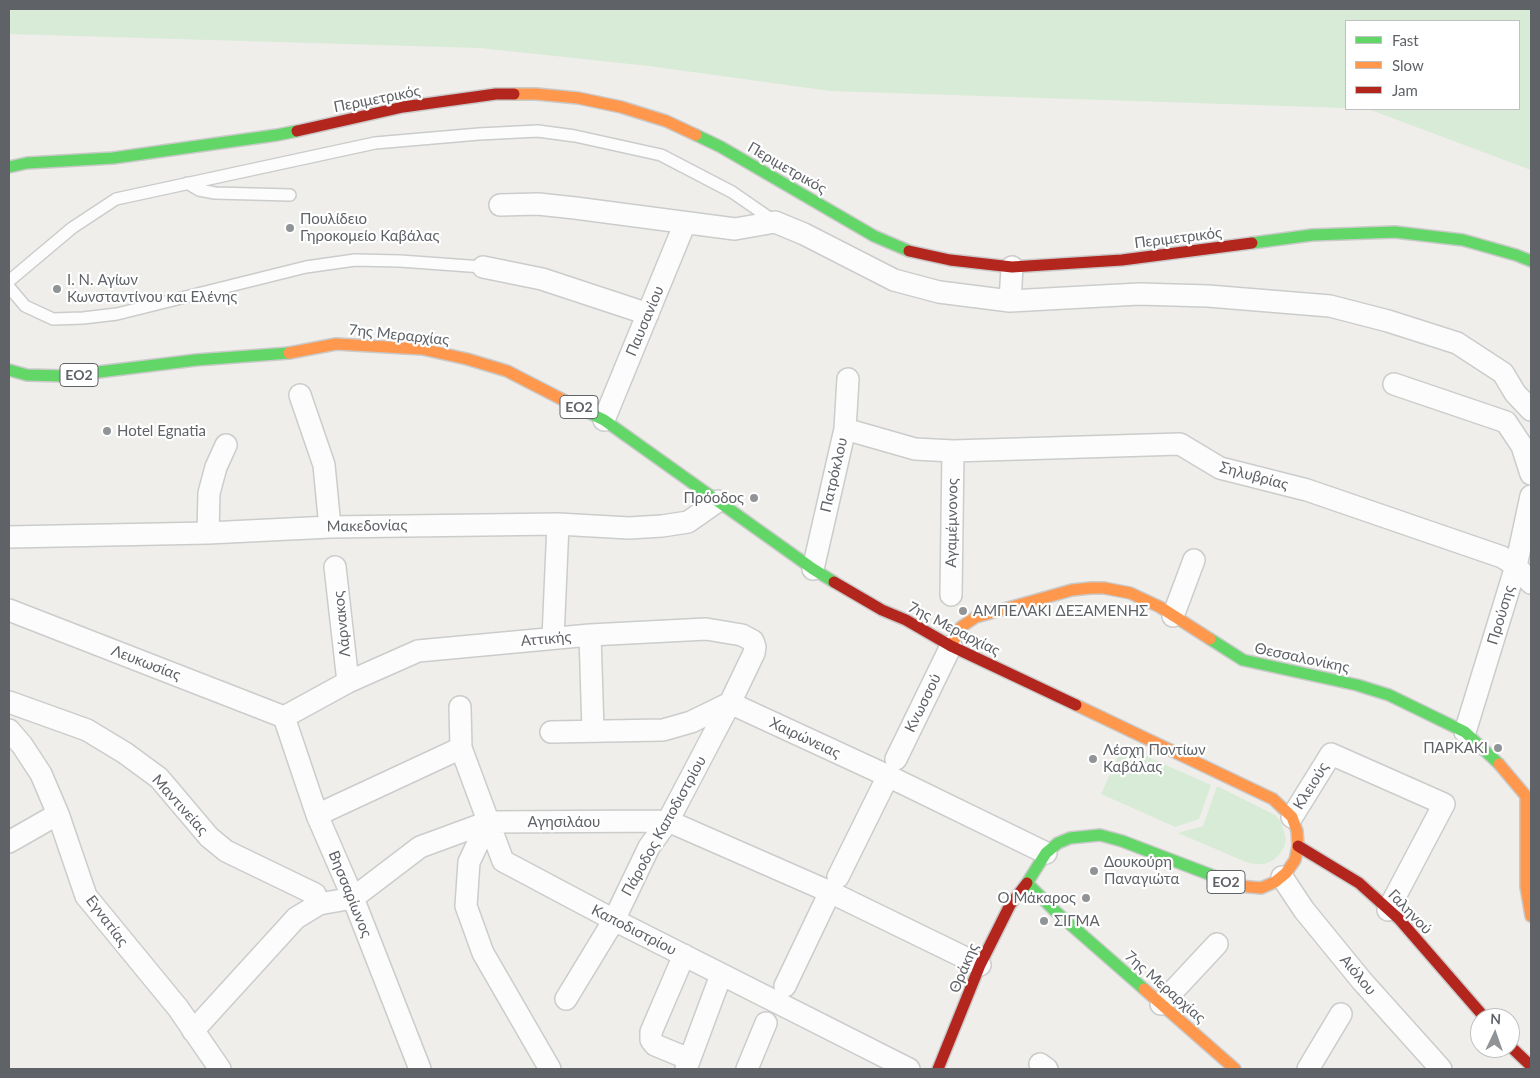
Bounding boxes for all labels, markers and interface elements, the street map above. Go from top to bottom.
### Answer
legend [1345,20,1520,110]
text: Fast [1392,31,1419,49]
text: Slow [1392,56,1424,74]
text: Jam [1392,81,1418,99]
street label: Περιμετρικός [332,82,422,116]
street label: Περιμετρικός [744,138,830,198]
place label: Πουλίδειο Γηροκομείο Καβάλας [300,210,440,245]
marker: Πουλίδειο Γηροκομείο Καβάλας [284,222,296,234]
street label: Περιμετρικός [1133,224,1223,252]
place label: Ι. Ν. Αγίων Κωνσταντίνου και Ελένης [67,271,237,306]
marker: Ι. Ν. Αγίων Κωνσταντίνου και Ελένης [51,283,63,295]
street label: Παυσανίου [622,283,668,359]
street label: 7ης Μεραρχίας [348,321,450,349]
road number: ΕΟ2 [60,364,98,386]
road number: ΕΟ2 [560,396,598,418]
place label: Hotel Egnatia [117,422,206,440]
marker: Hotel Egnatia [101,425,113,437]
street label: Πατρόκλου [817,436,851,514]
street label: Σηλυβρίας [1218,458,1290,494]
street label: Αγαμέμνονος [942,478,962,568]
place label: Πρόοδος [684,489,744,507]
marker: Πρόοδος [748,492,760,504]
street label: Μακεδονίας [326,516,408,536]
street label: Προύσης [1483,583,1519,647]
street label: Λάρνακος [330,590,354,658]
street label: 7ης Μεραρχίας [905,598,1003,660]
place label: ΑΜΠΕΛΑΚΙ ΔΕΞΑΜΕΝΗΣ [973,602,1148,620]
marker: ΑΜΠΕΛΑΚΙ ΔΕΞΑΜΕΝΗΣ [957,605,969,617]
street label: Αττικής [520,628,572,650]
street label: Θεσσαλονίκης [1253,639,1351,677]
street label: Λευκωσίας [109,642,183,684]
street label: Κνωσσού [901,671,945,735]
street label: Χαιρώνειας [767,714,843,762]
place label: ΠΑΡΚΑΚΙ [1423,739,1488,757]
place label: Λέσχη Ποντίων Καβάλας [1103,741,1206,776]
marker: ΠΑΡΚΑΚΙ [1492,742,1504,754]
street label: Πάροδος Καποδιστρίου [618,753,710,899]
marker: Λέσχη Ποντίων Καβάλας [1087,753,1099,765]
street label: Κλειούς [1289,759,1333,813]
street label: Μαντινείας [148,771,212,839]
street label: Αγησιλάου [528,813,600,831]
street label: Βησσαρίωνος [324,848,376,940]
place label: Δουκούρη Παναγιώτα [1104,853,1179,888]
marker: Δουκούρη Παναγιώτα [1088,865,1100,877]
road number: ΕΟ2 [1207,870,1245,894]
street label: Γαληνού [1384,886,1436,938]
place label: Ο Μάκαρος [998,889,1076,907]
street label: Εγνατίας [82,892,132,950]
marker: Ο Μάκαρος [1080,892,1092,904]
street label: Καποδιστρίου [588,901,680,959]
place label: ΣΙΓΜΑ [1054,912,1100,930]
marker: ΣΙΓΜΑ [1038,915,1050,927]
street label: Θράκης [945,940,983,996]
street label: 7ης Μεραρχίας [1121,947,1209,1027]
street label: Αιόλου [1336,951,1380,999]
north arrow [1470,1008,1520,1058]
text: N [1490,1010,1502,1027]

